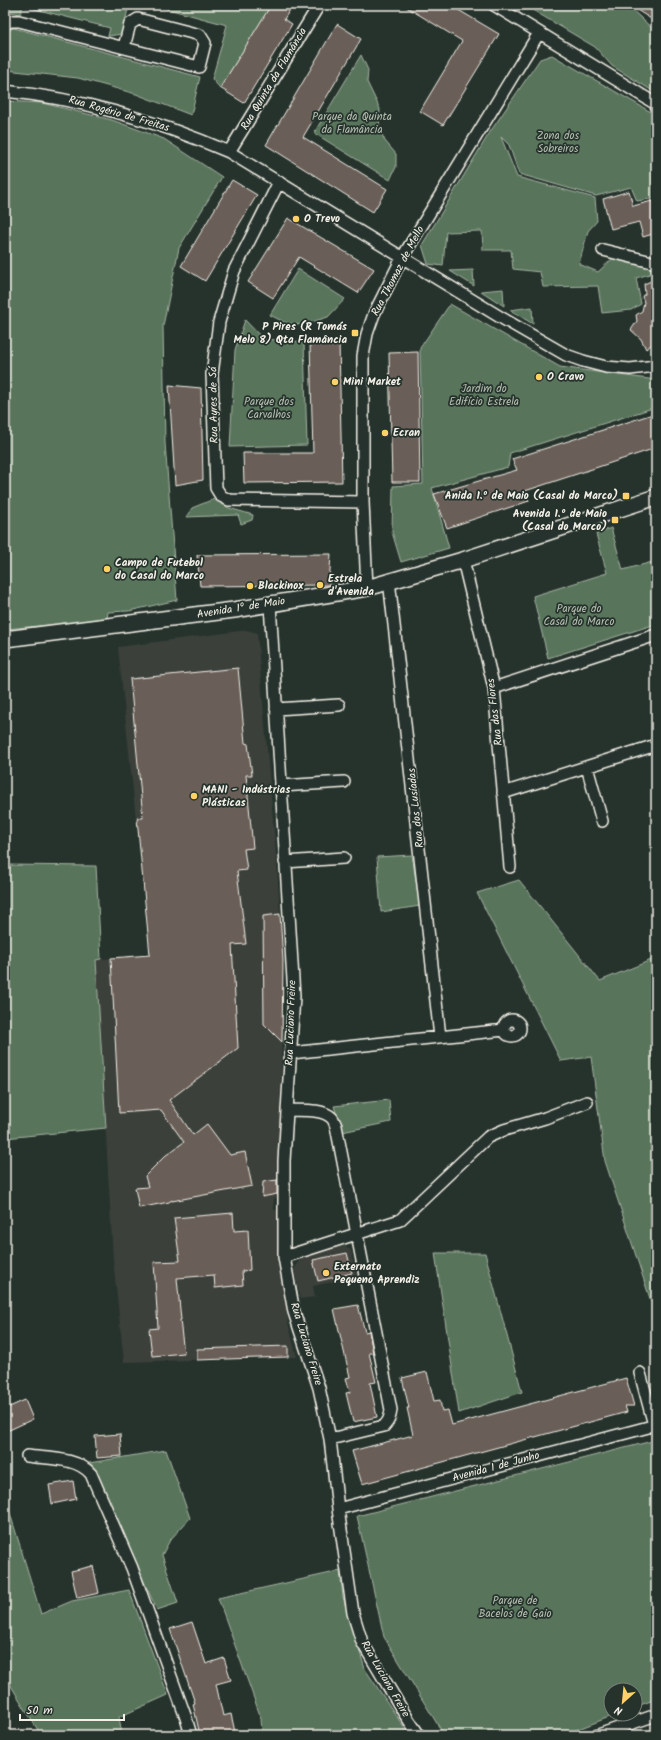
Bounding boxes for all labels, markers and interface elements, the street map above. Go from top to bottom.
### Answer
street label: Rua Quinta da Flamância [236,24,312,134]
street label: Rua Rogério de Freitas [66,91,172,137]
park label: Parque da Quinta da Flamância [312,108,392,139]
park label: Zona dos Sobreiros [537,127,580,158]
place label: O Trevo [304,210,340,228]
marker: O Trevo [291,214,301,224]
street label: Rua Thomaz de Mello [367,223,429,319]
place label: P Pires (R Tomás Melo 8) Qta Flamância [233,318,348,349]
marker: P Pires (R Tomás Melo 8) Qta Flamância [350,328,360,338]
street label: Rua Ayres de Sá [204,365,224,444]
place label: O Cravo [547,368,584,386]
marker: O Cravo [534,372,544,382]
place label: Mini Market [343,373,402,391]
marker: Mini Market [330,377,340,387]
park label: Jardim do Edifício Estrela [449,380,519,411]
park label: Parque dos Carvalhos [244,393,294,424]
place label: Ecran [393,424,420,442]
marker: Ecran [380,428,390,438]
place label: Anida 1.º de Maio (Casal do Marco) [445,487,618,505]
marker: Anida 1.º de Maio (Casal do Marco) [621,491,631,501]
place label: Avenida 1.º de Maio (Casal do Marco) [513,505,607,536]
marker: Avenida 1.º de Maio (Casal do Marco) [610,515,620,525]
place label: Campo de Futebol do Casal do Marco [115,554,204,585]
marker: Campo de Futebol do Casal do Marco [102,564,112,574]
place label: Estrela d'Avenida [328,570,374,601]
place label: Blackinox [258,577,304,595]
marker: Estrela d'Avenida [315,580,325,590]
marker: Blackinox [245,581,255,591]
street label: Avenida 1º de Maio [196,592,286,624]
park label: Parque do Casal do Marco [544,600,614,631]
street label: Rua das Flores [482,677,508,747]
street label: Rua dos Lusíadas [403,767,429,849]
place label: MANI - Indústrias Plásticas [202,781,291,812]
marker: MANI - Indústrias Plásticas [189,791,199,801]
street label: Rua Luciano Freire [281,980,301,1066]
place label: Externato Pequeno Aprendiz [334,1258,420,1289]
marker: Externato Pequeno Aprendiz [321,1268,331,1278]
street label: Rua Luciano Freire [285,1300,327,1388]
street label: Avenida 1 de Junho [450,1447,542,1487]
park label: Parque de Bacelos de Gaio [478,1592,552,1623]
street label: Rua Luciano Freire [356,1637,414,1721]
north arrow [603,1682,643,1722]
scale bar [20,1696,124,1722]
text: N [612,1700,626,1720]
text: 50 m [26,1701,53,1720]

